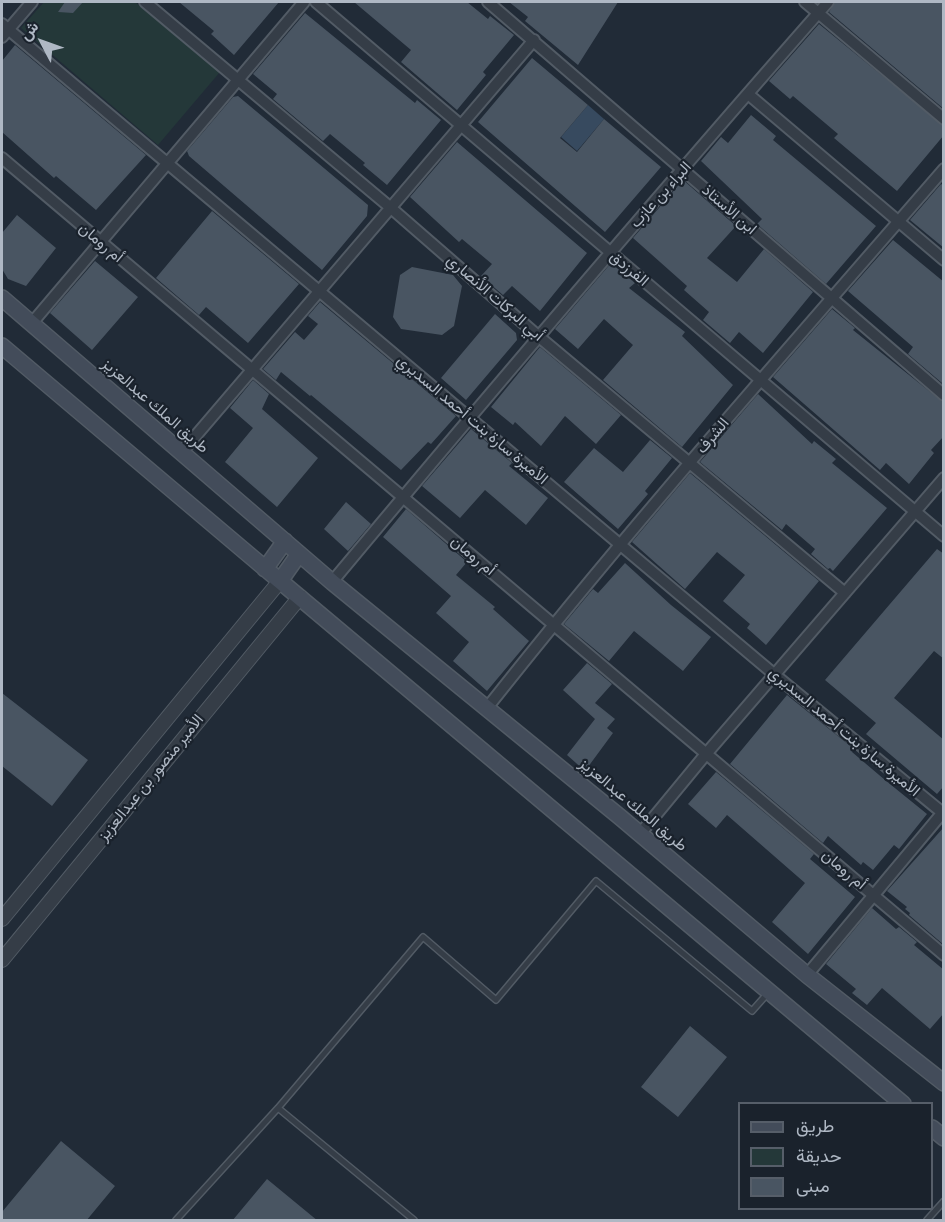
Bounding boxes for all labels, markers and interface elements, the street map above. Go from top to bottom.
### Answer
north arrow [12,12,72,72]
text: ش [14,16,43,45]
street label: البراء بن عازب [626,158,696,232]
street label: ابن الأستاذ [698,181,760,239]
street label: أم رومان [75,219,127,267]
street label: الفرزدق [606,247,652,291]
street label: أبي البركات الأنصاري [442,251,548,345]
street label: الأميرة سارة بنت أحمد السديري [392,351,552,489]
street label: طريق الملك عبدالعزيز [98,354,212,458]
street label: الشرف [693,414,733,458]
street label: أم رومان [447,532,499,580]
street label: الأميرة سارة بنت أحمد السديري [764,663,924,801]
street label: الأمير منصور بن عبدالعزيز [94,711,208,845]
street label: طريق الملك عبدالعزيز [575,754,691,856]
street label: أم رومان [818,846,870,894]
legend [738,1102,933,1210]
text: طريق [796,1113,834,1137]
text: حديقة [796,1143,842,1167]
text: مبنى [796,1173,830,1197]

